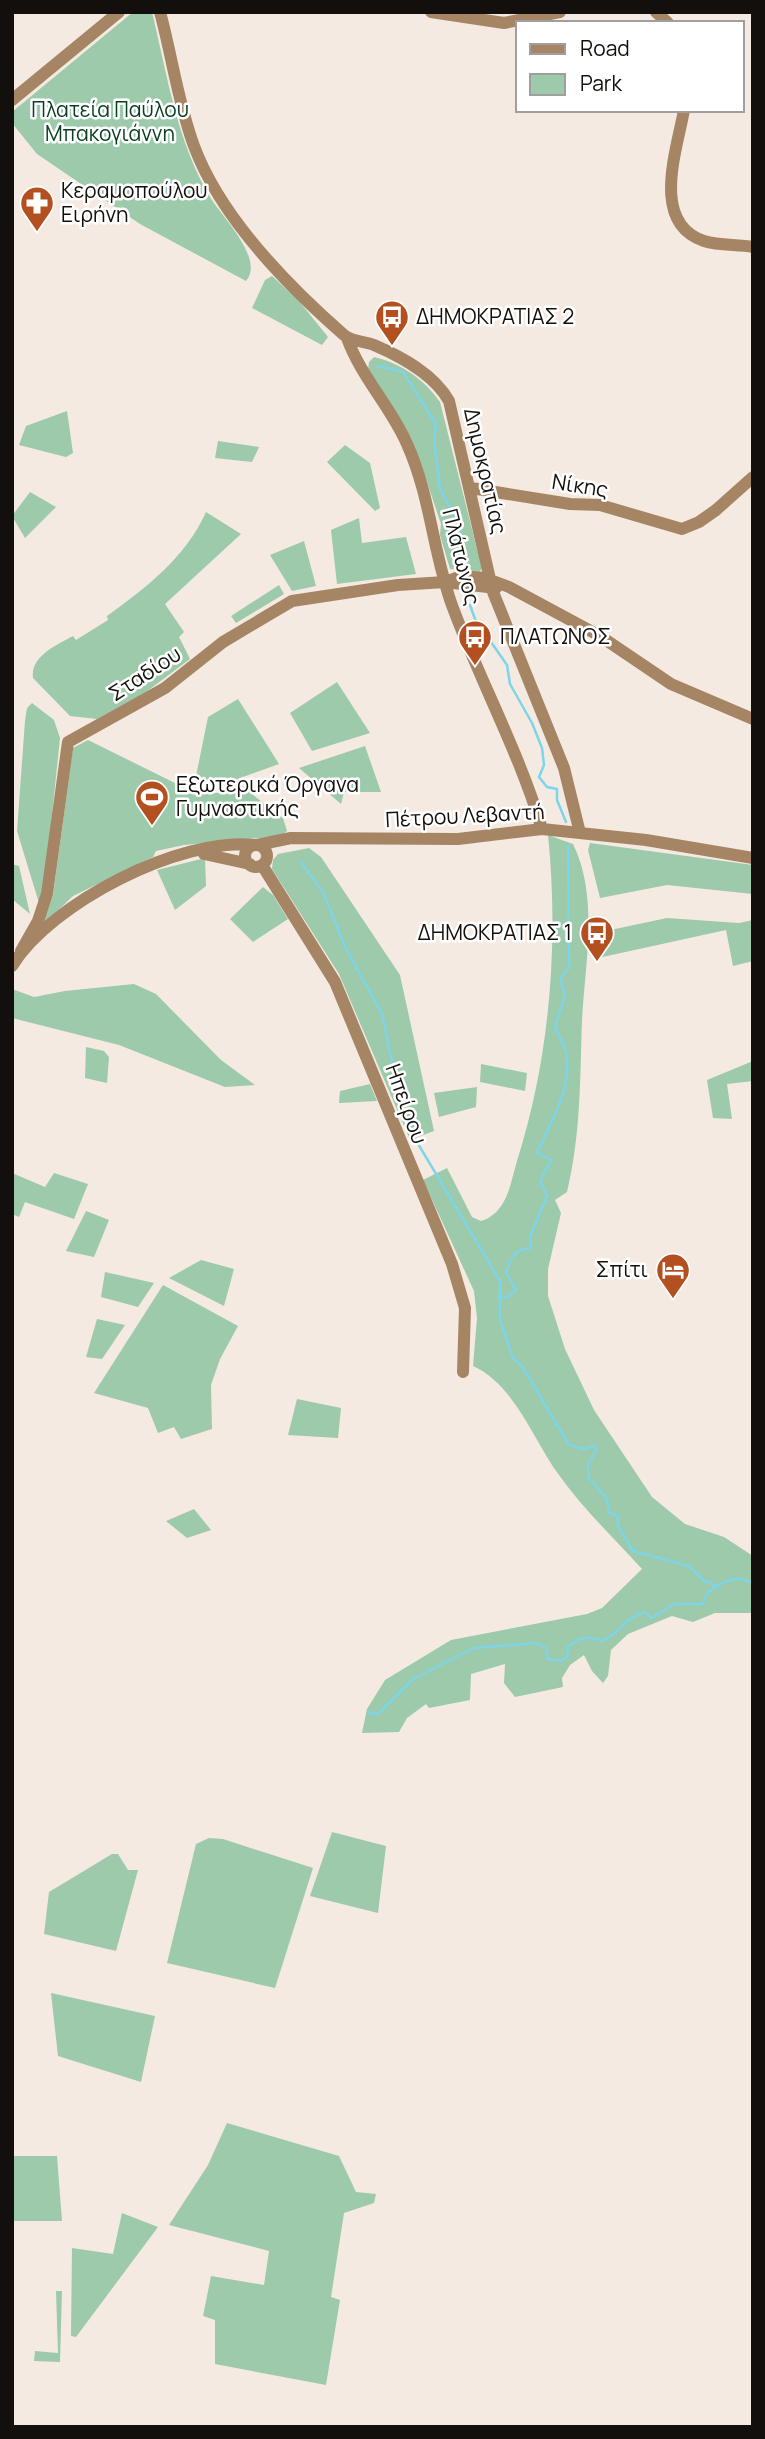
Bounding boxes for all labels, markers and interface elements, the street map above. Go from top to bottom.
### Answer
legend [516,21,744,112]
text: Road [580,34,630,62]
text: Park [580,69,622,97]
park label: Πλατεία Παύλου Μπακογιάννη [31,95,189,147]
place label: Κεραμοπούλου Ειρήνη [61,176,208,228]
pharmacy icon: Κεραμοπούλου Ειρήνη [18,184,56,233]
bus stop icon: ΔΗΜΟΚΡΑΤΙΑΣ 2 [373,298,411,347]
place label: ΔΗΜΟΚΡΑΤΙΑΣ 2 [416,302,574,330]
street label: Δημοκρατίας [458,405,514,537]
street label: Νίκης [550,467,610,503]
street label: Πλάτωνος [436,506,487,608]
bus stop icon: ΠΛΑΤΩΝΟΣ [456,618,494,667]
place label: ΠΛΑΤΩΝΟΣ [500,622,611,650]
street label: Σταδίου [103,639,186,707]
place label: Εξωτερικά Όργανα Γυμναστικής [176,770,359,822]
sports icon: Εξωτερικά Όργανα Γυμναστικής [133,778,171,827]
street label: Πέτρου Λεβαντή [385,797,545,833]
bus stop icon: ΔΗΜΟΚΡΑΤΙΑΣ 1 [578,914,616,963]
place label: ΔΗΜΟΚΡΑΤΙΑΣ 1 [418,918,572,946]
street label: Ηπείρου [380,1060,434,1148]
hotel icon: Σπίτι [654,1251,692,1300]
place label: Σπίτι [596,1255,648,1283]

